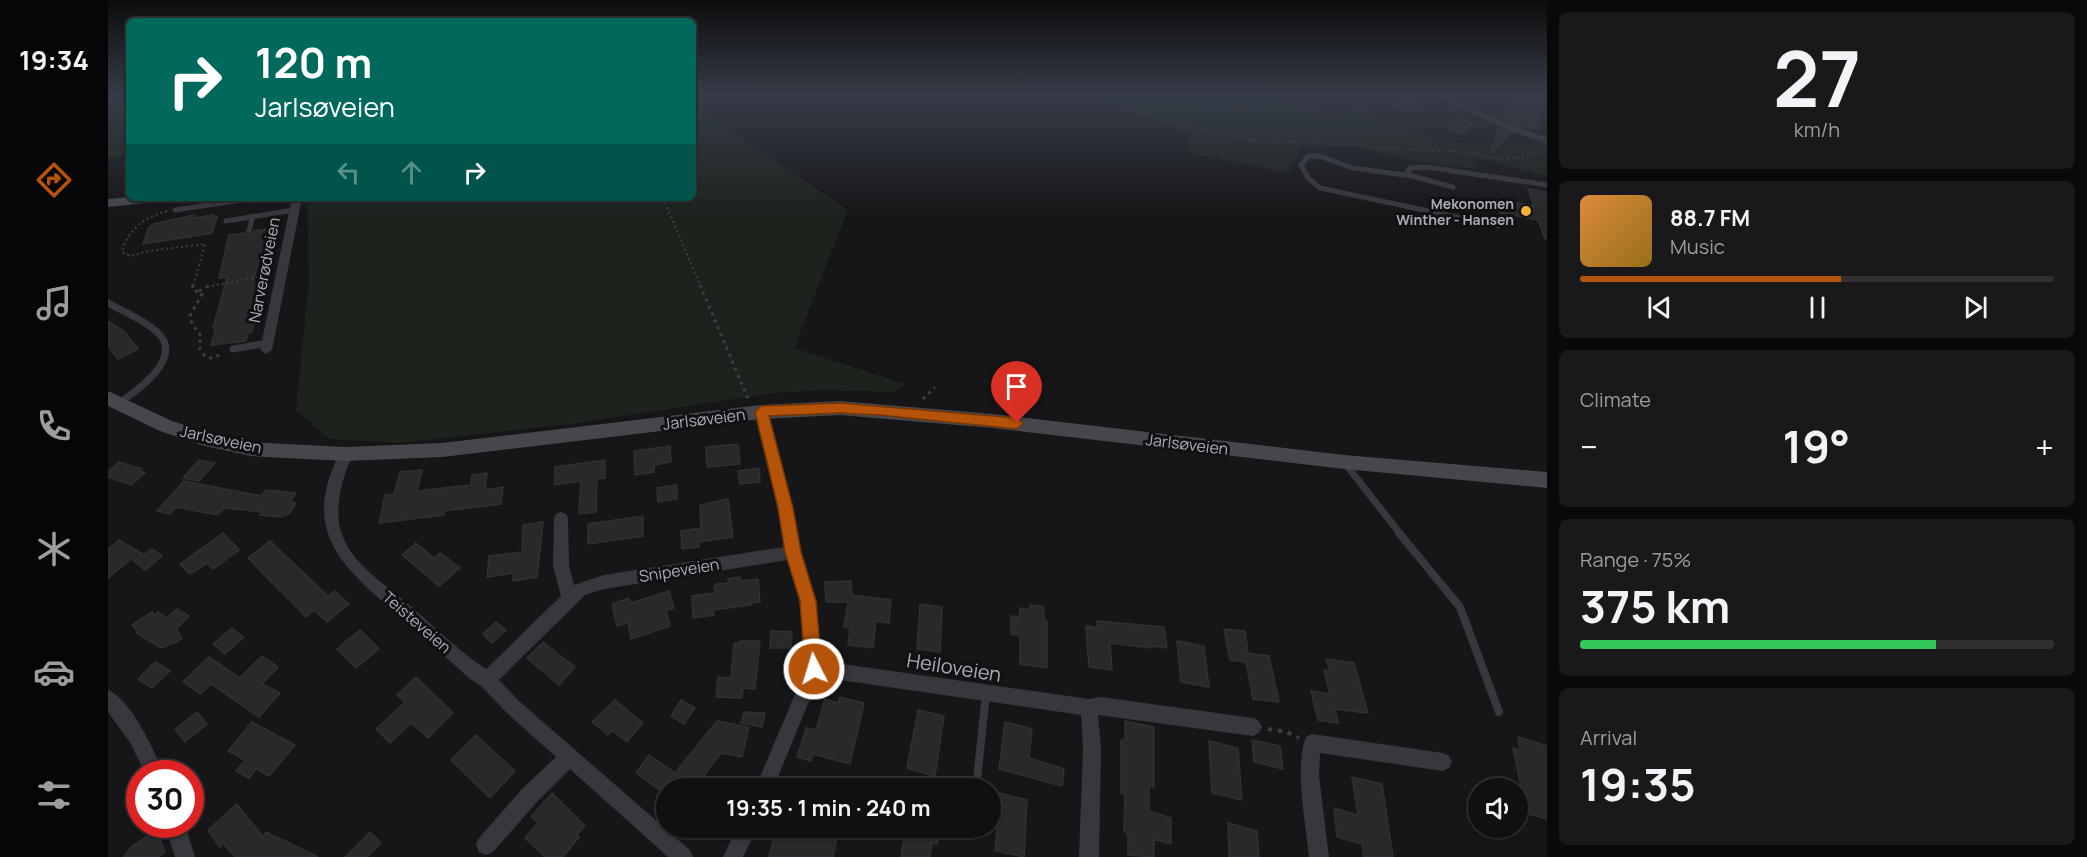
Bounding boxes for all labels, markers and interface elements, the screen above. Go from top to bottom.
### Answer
text: 27 [1773,24,1861,130]
text: 120 m [255,33,372,91]
text: 19:34 [19,41,89,78]
icon: right [156,42,234,120]
text: Jarlsøveien [255,88,395,125]
text: km/h [1794,116,1840,143]
icon: left [332,156,365,189]
icon: ahead [395,156,428,189]
icon: right [458,156,491,189]
icon: directions [33,159,75,201]
place label: Mekonomen Winther - Hansen [1396,194,1514,229]
text: 88.7 FM [1670,203,1750,233]
marker: Mekonomen Winther - Hansen [1519,204,1533,218]
street label: Narverødveien [243,215,285,325]
text: Music [1670,233,1725,260]
icon: music [33,282,75,324]
icon: previous [1643,291,1676,324]
icon: pause [1801,291,1834,324]
icon: next [1959,291,1992,324]
pin [991,361,1042,423]
icon: arrive [1000,370,1033,403]
text: Climate [1580,386,1651,413]
street label: Jarlsøveien [662,403,746,435]
icon: phone [33,405,75,447]
text: 19° [1782,415,1850,477]
street label: Jarlsøveien [178,420,264,458]
text: − [1580,424,1598,469]
text: + [2035,424,2054,469]
street label: Jarlsøveien [1145,428,1229,460]
icon: climate [33,528,75,570]
text: Range · 75% [1580,546,1691,573]
street label: Snipeveien [637,553,721,587]
text: 375 km [1580,575,1730,637]
street label: Teisteveien [378,586,456,658]
position arrow [782,637,846,701]
street label: Heiloveien [905,646,1003,688]
icon: car [33,651,75,693]
text: Arrival [1580,724,1637,751]
text: 19:35 [1580,753,1696,815]
speed limit sign: 30 [126,760,204,838]
icon: filters [33,774,75,816]
map controls [1468,778,1528,838]
button: sound [1468,778,1528,838]
text: 19:35 · 1 min · 240 m [726,793,931,823]

